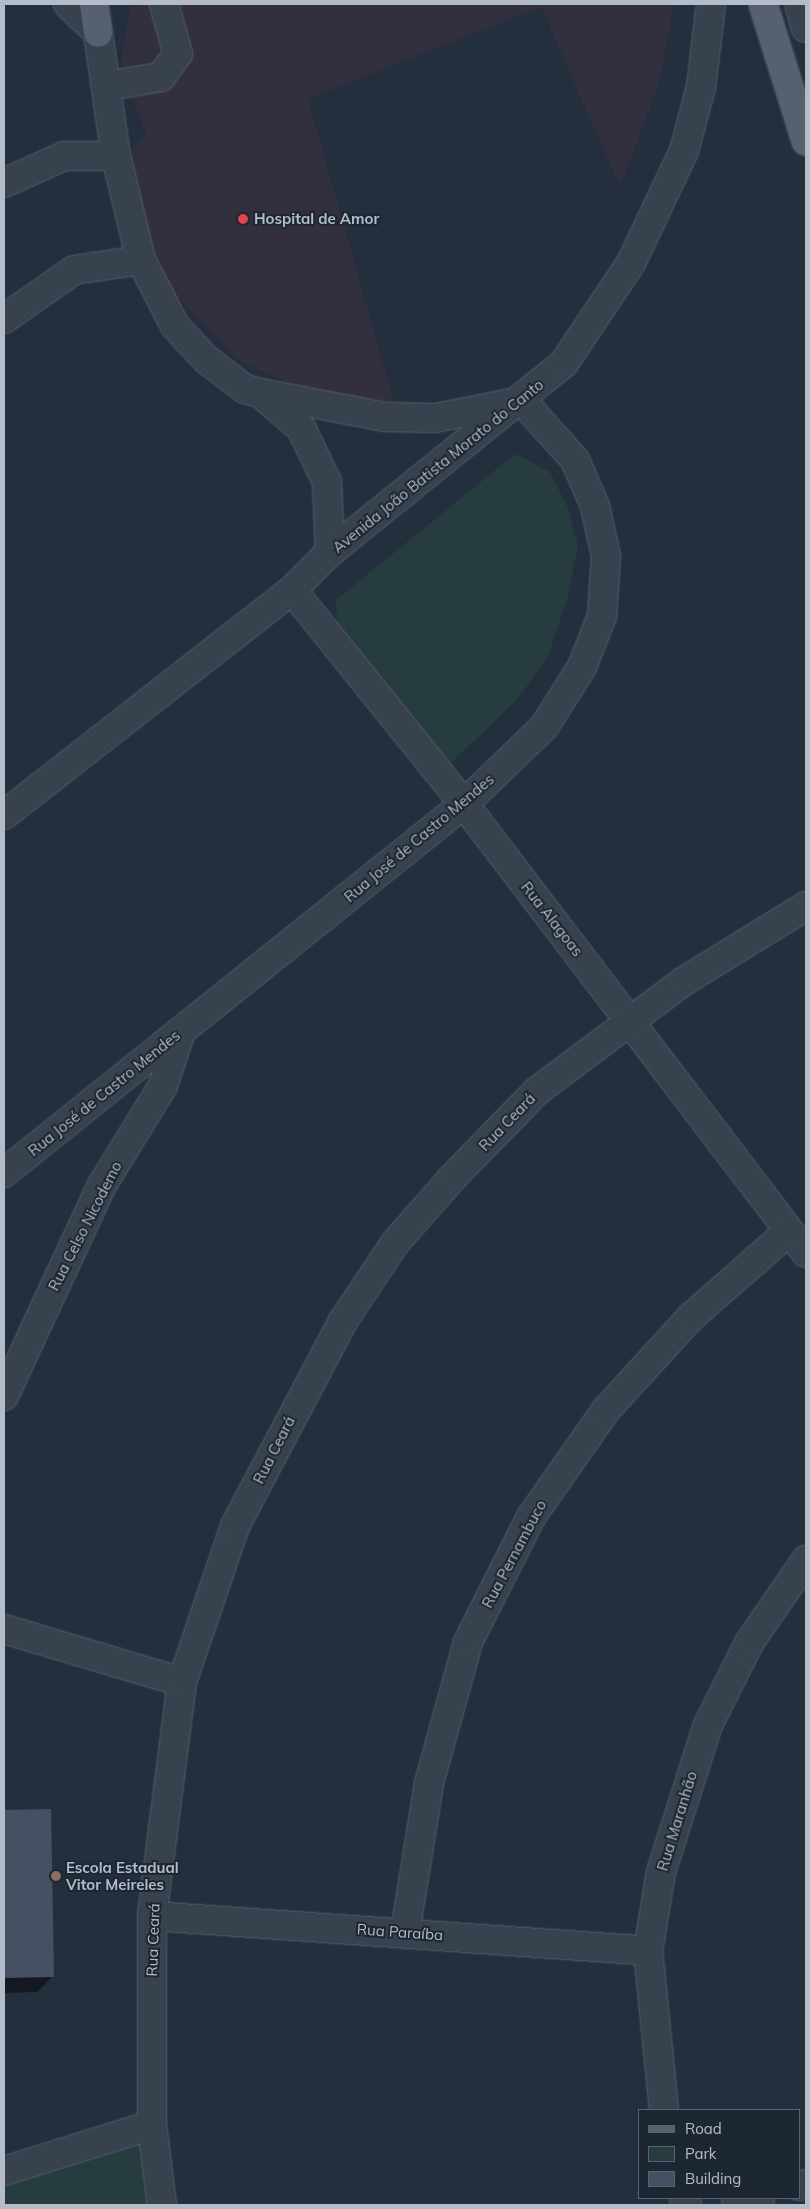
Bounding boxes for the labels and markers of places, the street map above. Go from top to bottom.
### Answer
place label: Hospital de Amor [254,210,379,228]
marker: Hospital de Amor [236,212,250,226]
place label: Escola Estadual Vitor Meireles [66,1858,179,1893]
marker: Escola Estadual Vitor Meireles [50,1870,62,1882]

